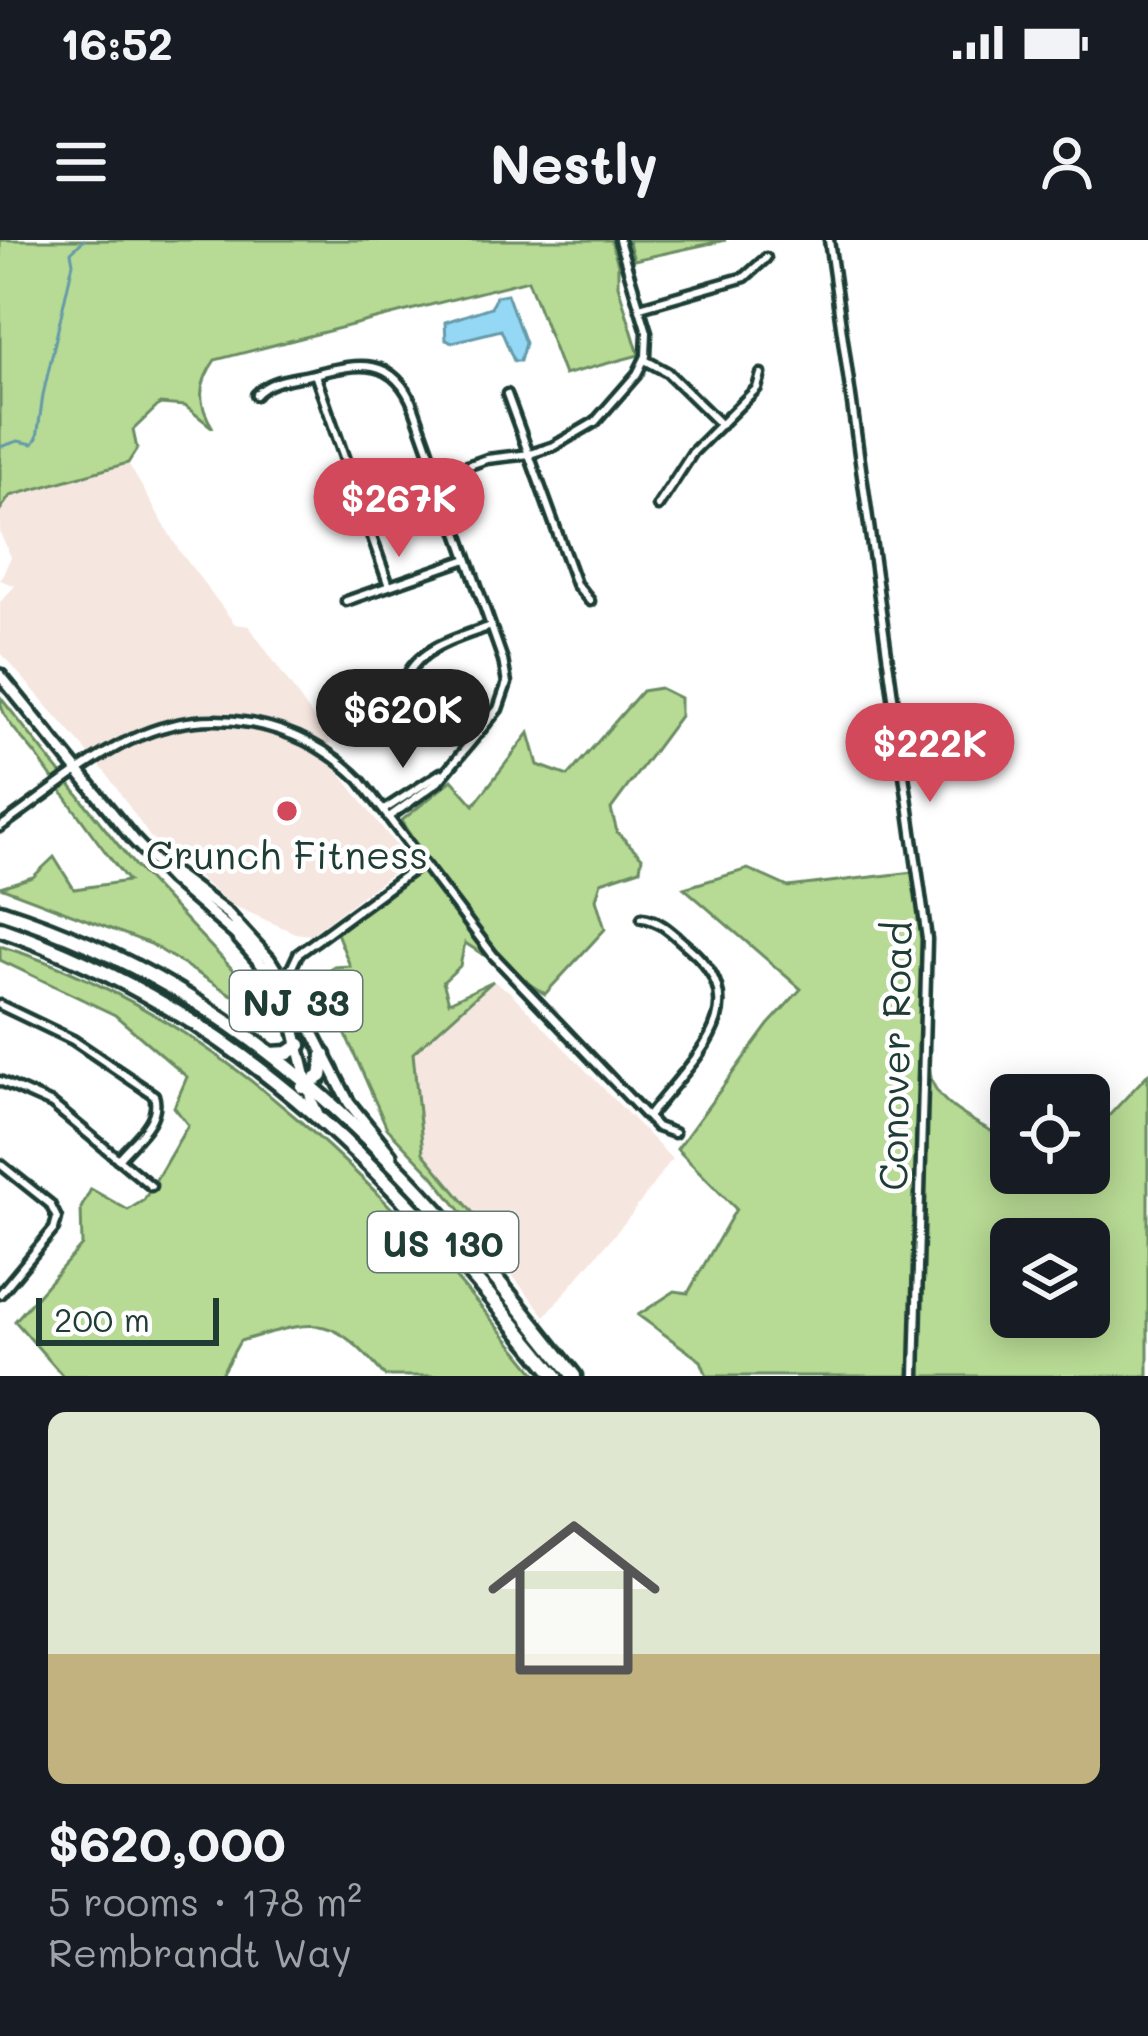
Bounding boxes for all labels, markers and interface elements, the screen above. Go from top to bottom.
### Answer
text: 16:52 [60,13,173,71]
text: Nestly [490,127,658,198]
icon: menu [48,129,114,195]
icon: person [1034,129,1100,195]
pin: $267K [315,458,483,560]
text: $267K [341,471,457,522]
pin: $620K [319,669,487,771]
text: $620K [343,682,463,733]
pin: $222K [846,703,1014,805]
text: $222K [872,716,988,767]
marker: Crunch Fitness [274,798,300,824]
place label: Crunch Fitness [146,828,428,879]
street label: Conover Road [866,921,922,1191]
road number: NJ 33 [230,971,362,1031]
map controls [990,1074,1110,1338]
button: locate [990,1074,1110,1194]
road number: US 130 [368,1212,518,1272]
button: layers [990,1218,1110,1338]
scale bar [36,1292,219,1345]
text: 200 m [54,1297,150,1340]
icon: home [466,1490,682,1706]
text: $620,000 [48,1808,286,1875]
text: 5 rooms · 178 m² [48,1875,362,1926]
text: Rembrandt Way [48,1926,352,1977]

